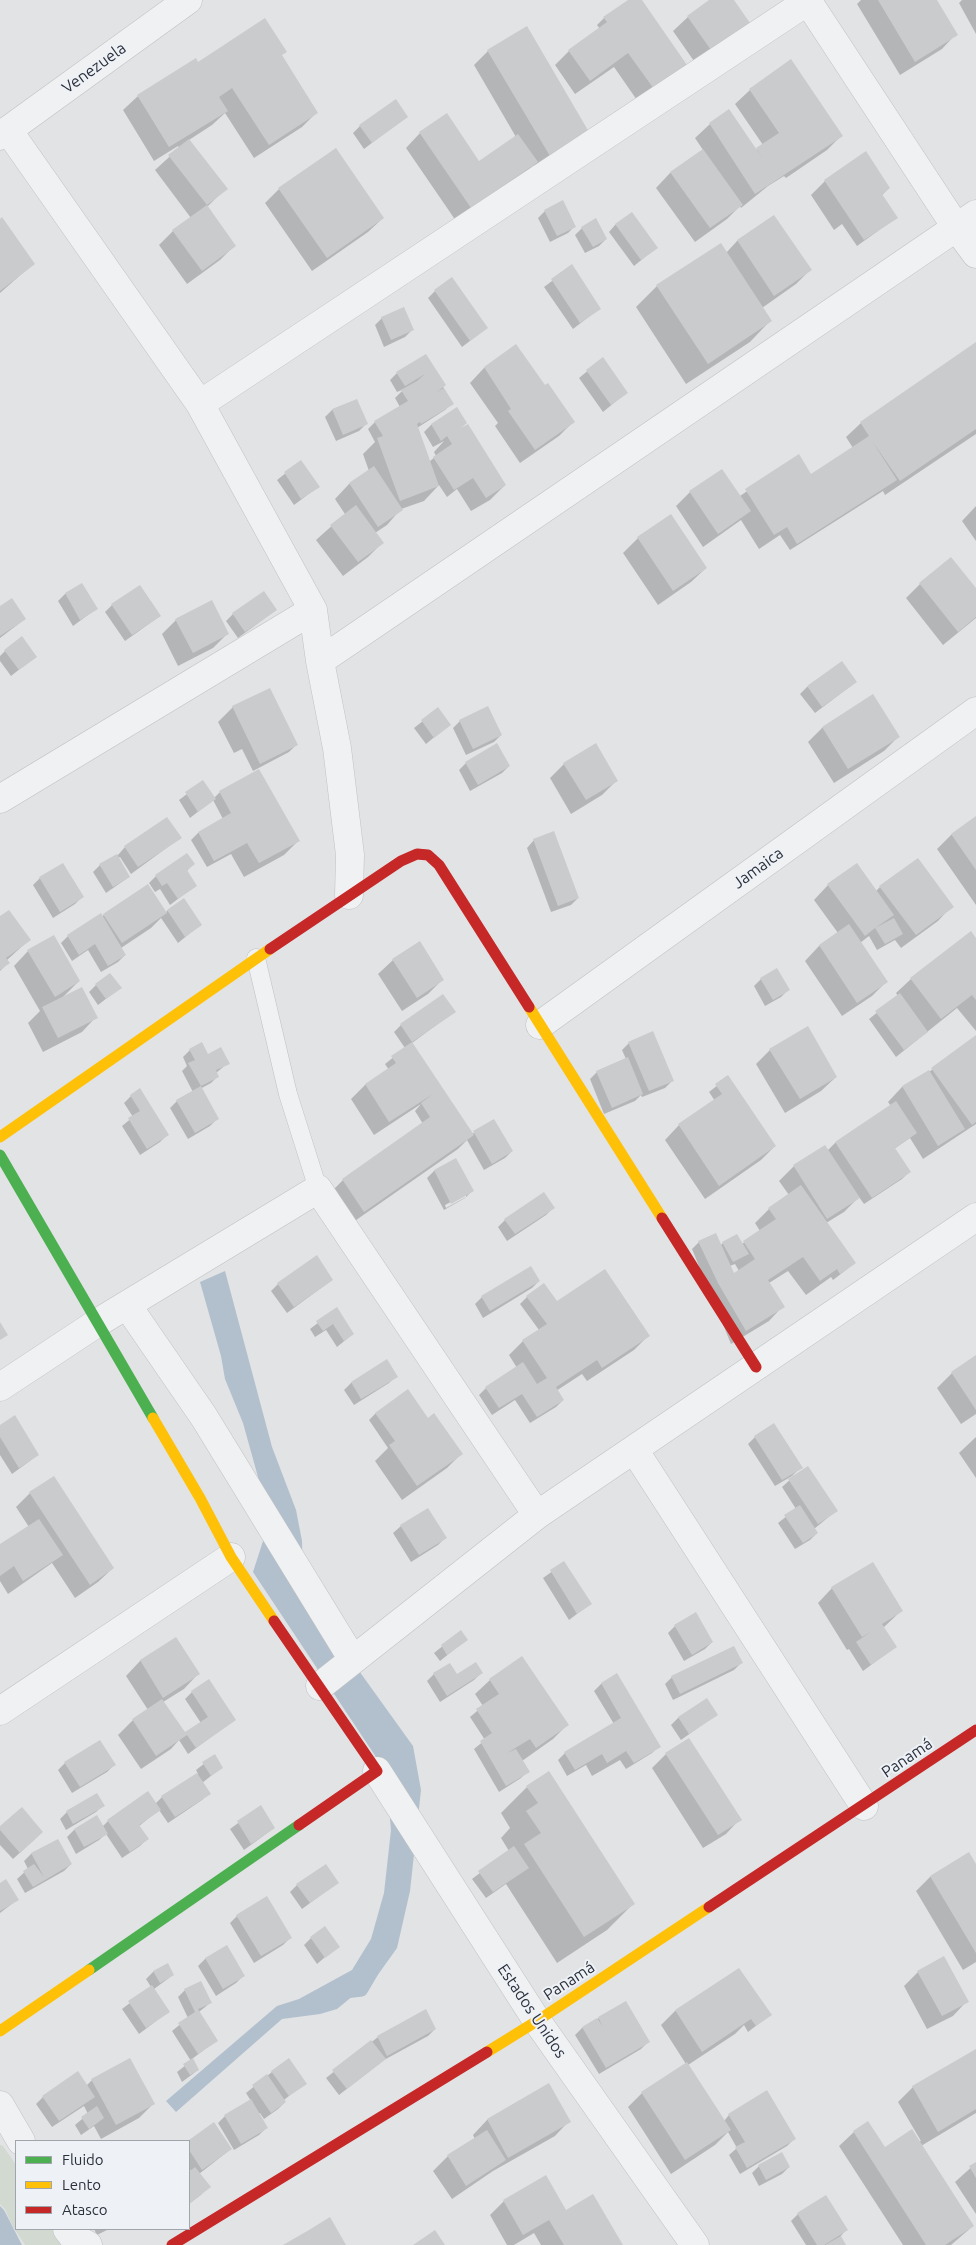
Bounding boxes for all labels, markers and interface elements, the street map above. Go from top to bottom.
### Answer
street label: Venezuela [58,38,130,98]
street label: Jamaica [729,843,787,893]
street label: Panamá [878,1734,936,1782]
street label: Panamá [540,1957,598,2005]
street label: Estados Unidos [493,1960,571,2062]
legend [15,2140,190,2230]
text: Fluido [62,2151,104,2168]
text: Lento [62,2176,101,2193]
text: Atasco [62,2201,108,2218]

